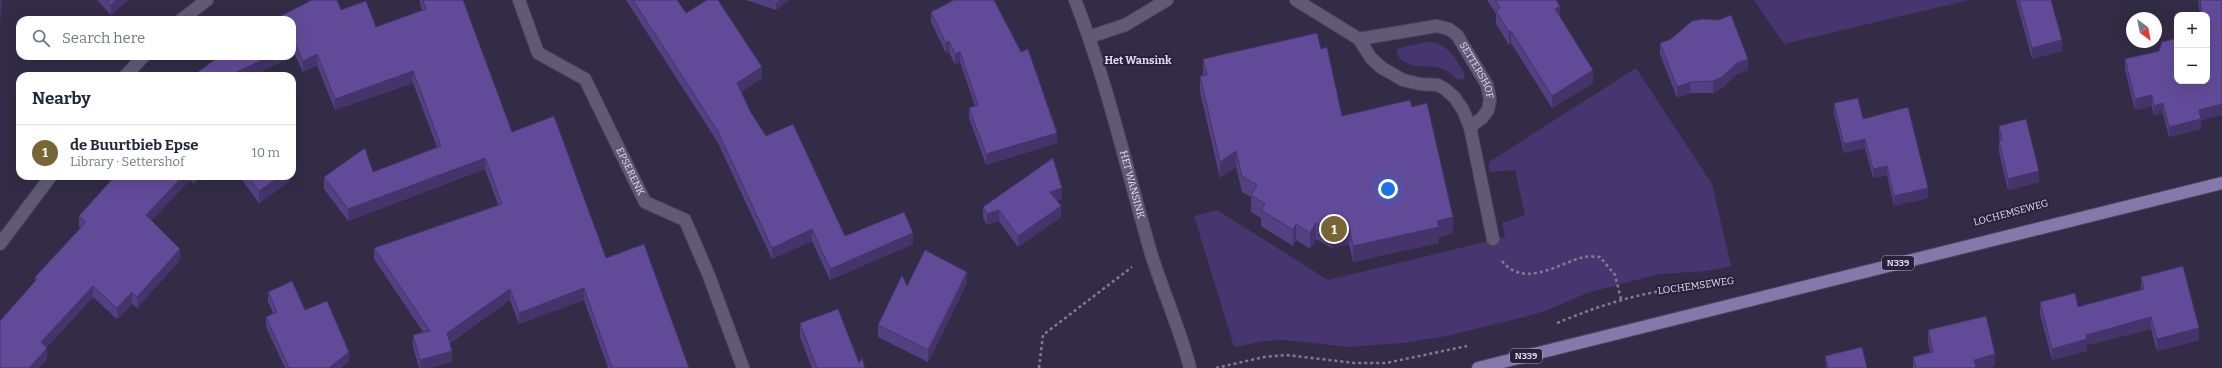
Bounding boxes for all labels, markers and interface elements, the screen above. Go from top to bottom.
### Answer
north arrow [2126,12,2162,48]
map controls [2174,12,2210,84]
button: + [2174,12,2210,48]
search box [16,16,296,60]
icon: search [30,27,52,49]
text: Search here [62,29,145,47]
street label: SETTERSHOF [1457,40,1496,100]
button: − [2174,48,2210,84]
district label: Het Wansink [1104,54,1172,67]
text: Nearby [32,88,91,109]
text: de Buurtbieb Epse [70,136,199,154]
text: 1 [42,145,48,160]
text: 10 m [251,145,280,160]
street label: EPSERENK [613,146,647,198]
street label: HET WANSINK [1117,149,1147,220]
text: Library · Settershof [70,154,185,169]
your location [1378,179,1398,199]
street label: LOCHEMSEWEG [1972,197,2050,229]
pin: 1 [1321,214,1347,244]
road number: N339 [1882,256,1914,270]
street label: LOCHEMSEWEG [1657,275,1736,297]
road number: N339 [1510,349,1542,363]

